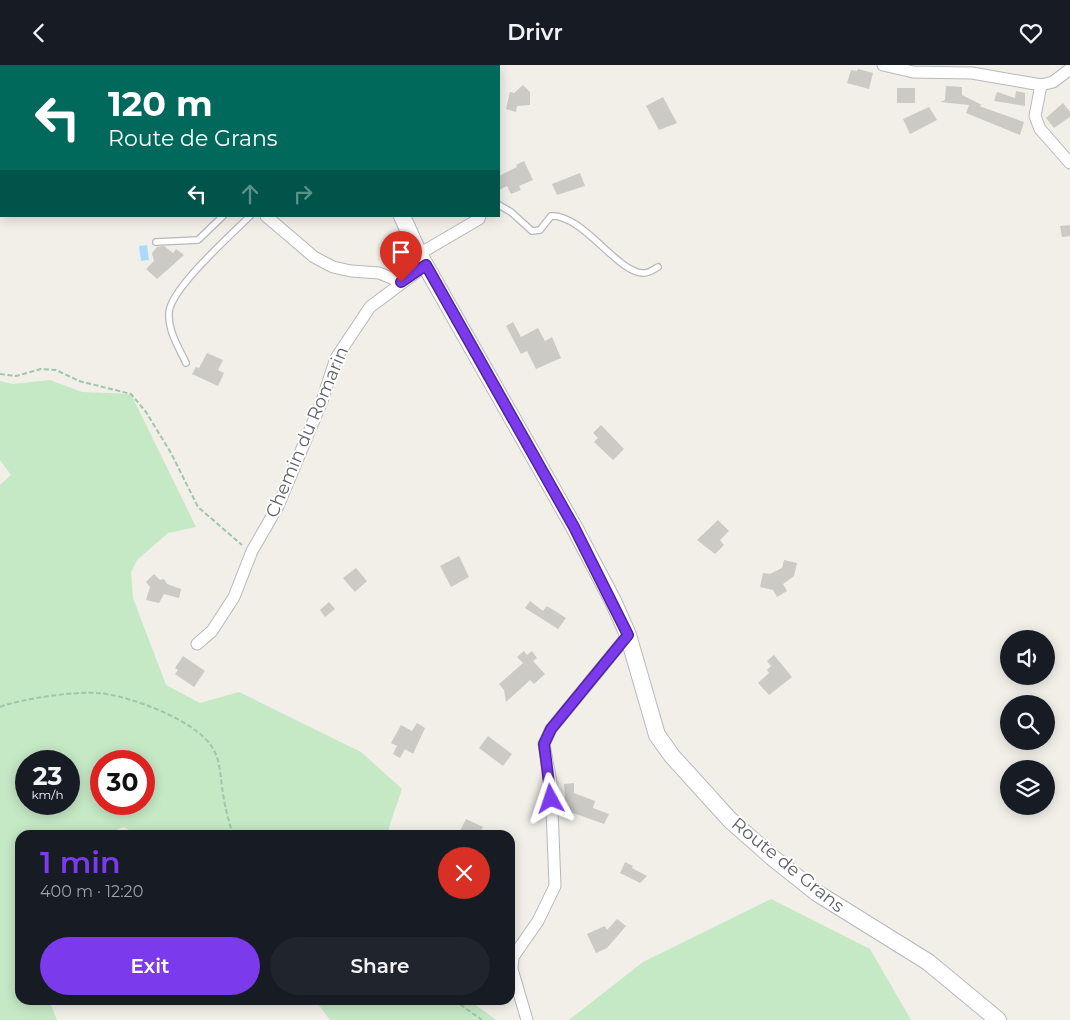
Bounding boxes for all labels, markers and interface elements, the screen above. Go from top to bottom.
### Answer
icon: back [25,19,53,47]
text: Drivr [507,19,563,46]
icon: heart [1017,19,1045,47]
text: 120 m [108,82,213,125]
icon: left [25,85,90,150]
text: Route de Grans [108,125,278,152]
icon: left [183,180,211,208]
icon: ahead [236,180,264,208]
icon: right [289,180,317,208]
pin [380,231,422,282]
icon: arrive [387,238,415,266]
street label: Chemin du Romarin [261,343,353,521]
map controls [1000,630,1055,815]
button: sound [1000,630,1055,685]
button: search [1000,695,1055,750]
speed limit sign: 30 [90,750,155,815]
button: layers [1000,760,1055,815]
text: 23 [33,761,62,791]
position arrow [524,772,576,824]
text: km/h [31,787,64,802]
street label: Route de Grans [727,813,849,917]
text: 1 min [40,844,121,881]
button: close [438,847,490,899]
text: 400 m · 12:20 [40,882,143,901]
button: Exit [40,937,260,995]
button: Share [270,937,490,995]

